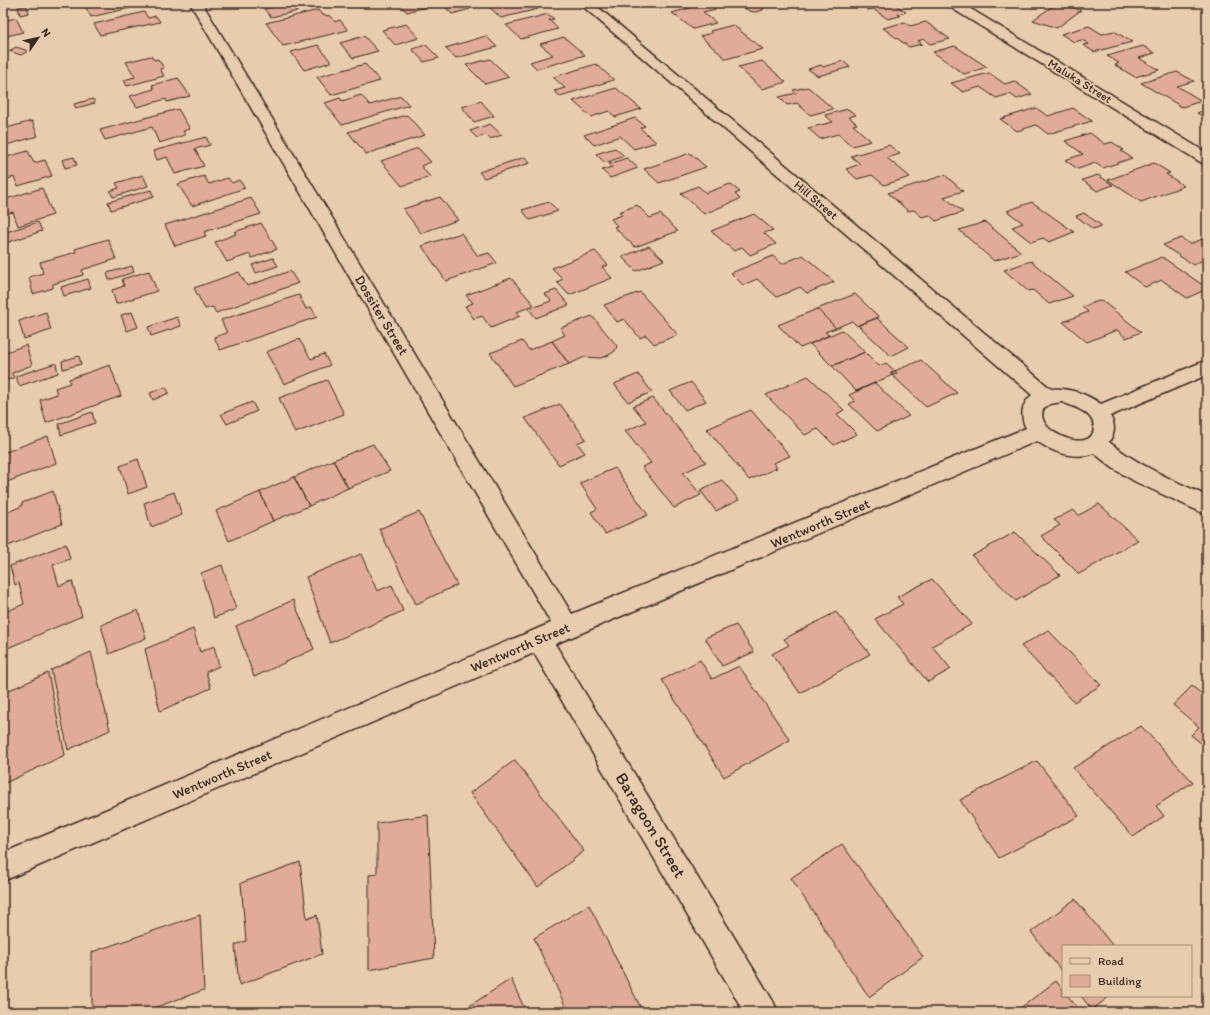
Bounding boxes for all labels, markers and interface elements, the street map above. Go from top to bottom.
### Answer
north arrow [18,18,58,58]
text: N [38,26,53,39]
street label: Maluka Street [1045,56,1115,106]
street label: Hill Street [791,178,841,223]
street label: Dossiter Street [351,272,412,358]
street label: Wentworth Street [768,495,872,552]
street label: Wentworth Street [468,619,572,676]
street label: Wentworth Street [170,746,274,803]
street label: Baragoon Street [612,769,690,881]
legend [1062,945,1192,997]
text: Road [1098,954,1124,968]
text: Building [1098,974,1142,988]

